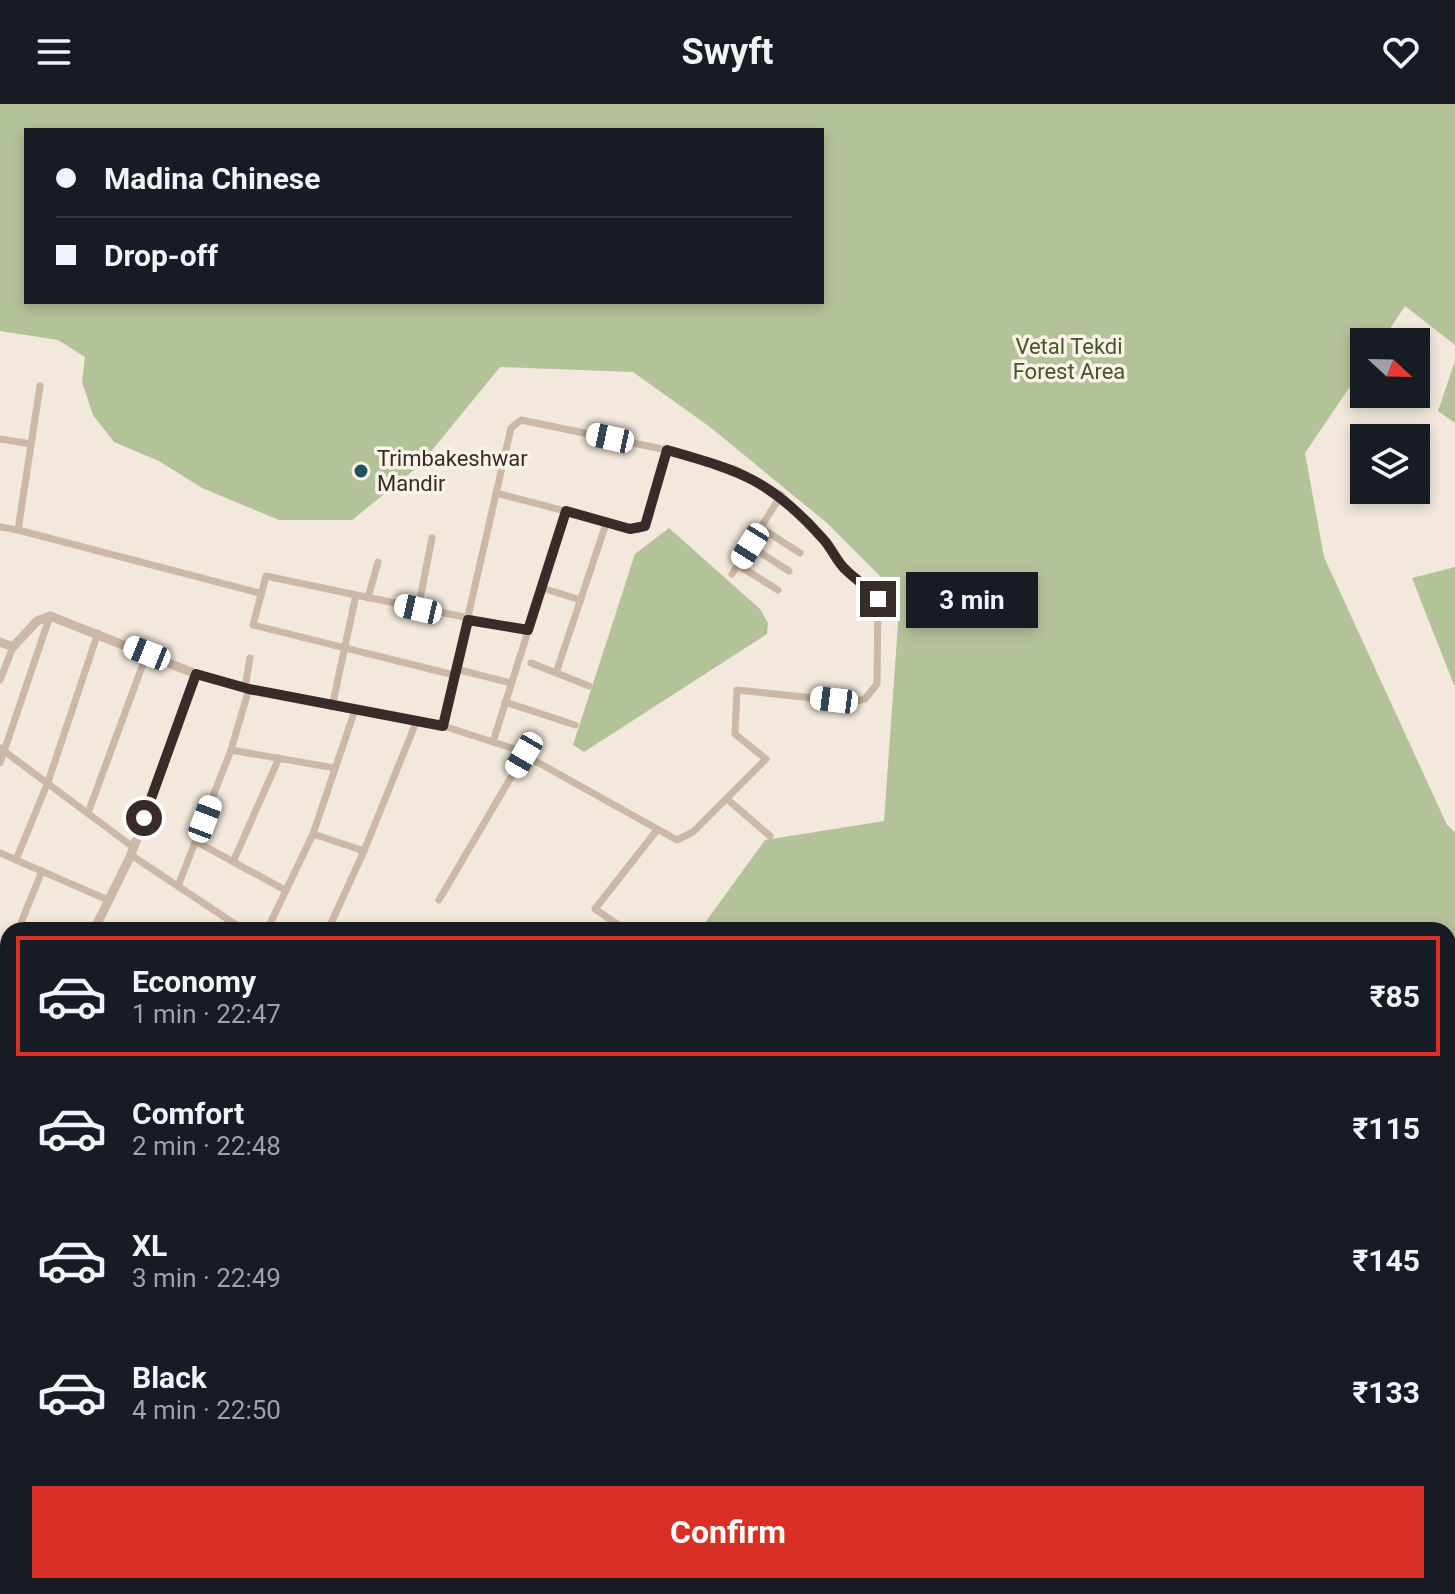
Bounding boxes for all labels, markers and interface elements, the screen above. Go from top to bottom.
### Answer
icon: menu [32,30,76,74]
icon: heart [1379,30,1423,74]
text: Swyft [681,31,774,73]
text: Madina Chinese [104,161,320,196]
text: Drop-off [104,238,218,273]
north arrow [1350,328,1430,408]
map controls [1350,328,1430,504]
park label: Vetal Tekdi Forest Area [1013,334,1125,384]
car [584,421,636,455]
button: layers [1350,424,1430,504]
place label: Trimbakeshwar Mandir [377,446,528,496]
marker: Trimbakeshwar Mandir [352,462,370,480]
car [727,519,773,573]
callout: 3 min [906,571,1038,627]
route end [860,581,896,617]
text: 3 min [939,585,1005,615]
car [392,592,444,626]
car [120,633,174,673]
car [809,685,859,715]
car [502,728,546,782]
car [185,792,225,846]
route start [126,800,162,836]
icon: car [36,960,108,1032]
text: Economy [132,964,256,999]
text: ₹85 [1370,979,1420,1014]
text: 1 min · 22:47 [132,999,281,1029]
icon: car [36,1092,108,1164]
text: Comfort [132,1096,244,1131]
text: ₹115 [1353,1111,1420,1146]
text: 2 min · 22:48 [132,1131,281,1161]
icon: car [36,1224,108,1296]
text: XL [132,1228,167,1263]
text: ₹145 [1353,1243,1420,1278]
text: 3 min · 22:49 [132,1263,281,1293]
icon: car [36,1356,108,1428]
text: Black [132,1360,207,1395]
text: ₹133 [1353,1375,1420,1410]
text: 4 min · 22:50 [132,1395,281,1425]
button: Confirm [32,1486,1424,1578]

